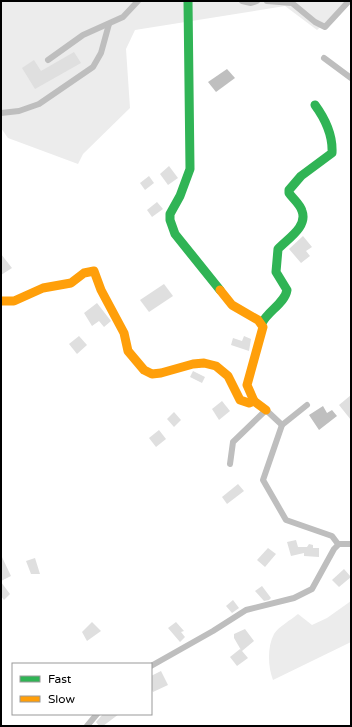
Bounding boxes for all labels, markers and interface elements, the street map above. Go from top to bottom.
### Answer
legend [12,663,152,715]
text: Fast [48,672,72,686]
text: Slow [48,692,75,706]

